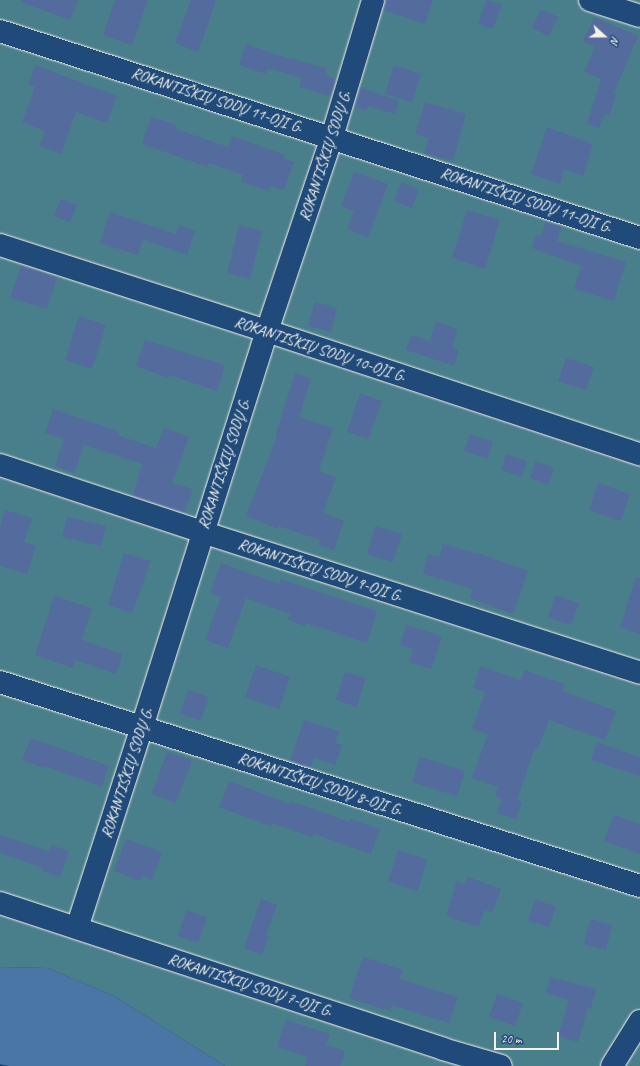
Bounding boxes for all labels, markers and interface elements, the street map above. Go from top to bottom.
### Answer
north arrow [584,16,624,56]
text: N [607,35,623,46]
street label: ROKANTIŠKIŲ SODŲ 11-OJI G. [129,63,305,137]
street label: ROKANTIŠKIŲ SODŲ G. [295,88,355,224]
street label: ROKANTIŠKIŲ SODŲ 11-OJI G. [438,163,614,237]
street label: ROKANTIŠKIŲ SODŲ 10-OJI G. [232,312,408,386]
street label: ROKANTIŠKIŲ SODŲ G. [194,396,254,532]
street label: ROKANTIŠKIŲ SODŲ 9-OJI G. [235,534,405,606]
street label: ROKANTIŠKIŲ SODŲ G. [97,705,157,841]
street label: ROKANTIŠKIŲ SODŲ 8-OJI G. [235,748,405,820]
street label: ROKANTIŠKIŲ SODŲ 7-OJI G. [165,949,335,1021]
scale bar [496,1024,561,1050]
text: 20 m [501,1031,521,1047]

